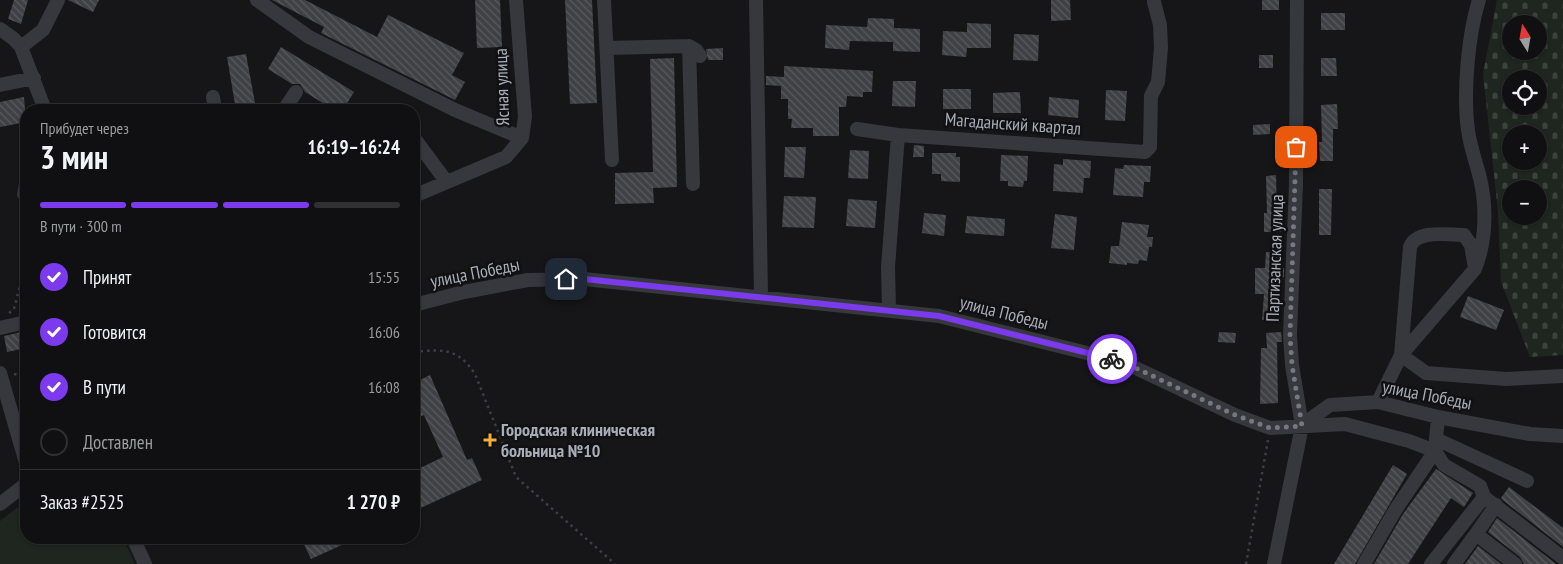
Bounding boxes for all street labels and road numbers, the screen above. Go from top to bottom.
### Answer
street label: Ясная улица [489,48,514,126]
street label: Магаданский квартал [944,107,1082,140]
street label: Партизанская улица [1261,194,1288,322]
street label: улица Победы [428,253,522,292]
street label: улица Победы [957,290,1051,335]
street label: улица Победы [1380,375,1474,414]

